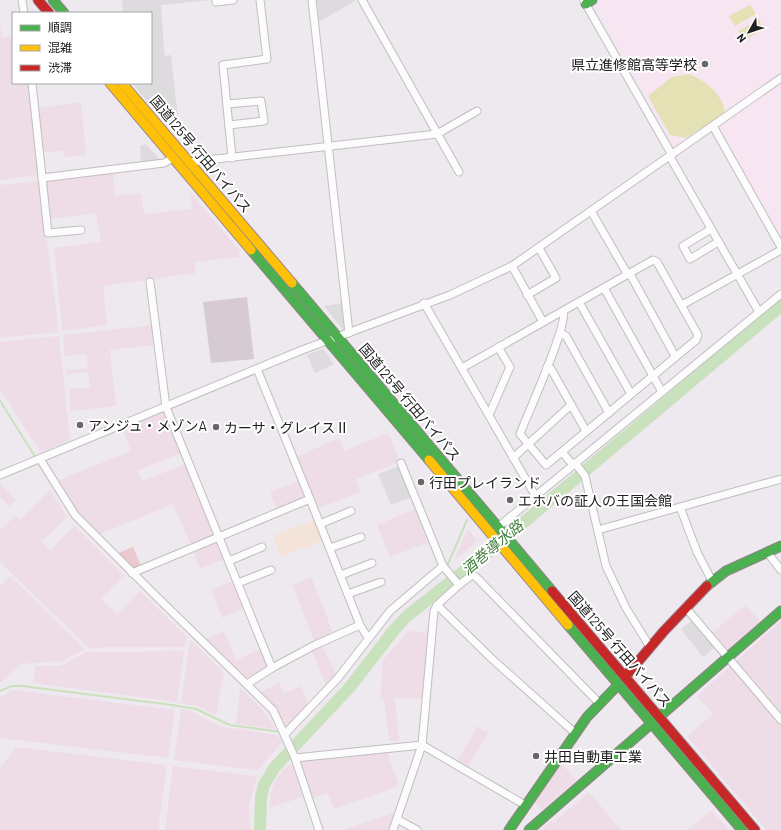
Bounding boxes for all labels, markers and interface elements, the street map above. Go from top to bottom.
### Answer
legend [12,12,152,84]
north arrow [729,12,769,52]
text: 順調 [48,20,72,34]
text: N [733,32,748,46]
text: 混雑 [48,40,72,54]
place label: 県立進修館高等学校 [571,56,697,73]
marker: 県立進修館高等学校 [700,59,710,69]
text: 渋滞 [48,60,72,74]
street label: 国道125号 行田バイパス [147,92,255,216]
street label: 国道125号 行田バイパス [356,340,464,464]
place label: アンジュ・メゾンA [88,417,207,434]
place label: カーサ・グレイスⅡ [224,419,349,436]
marker: アンジュ・メゾンA [75,420,85,430]
marker: カーサ・グレイスⅡ [211,422,221,432]
place label: 行田プレイランド [429,474,541,491]
marker: 行田プレイランド [416,477,426,487]
place label: エホバの証人の王国会館 [518,492,672,509]
marker: エホバの証人の王国会館 [505,495,515,505]
water label: 酒巻導水路 [457,515,528,578]
street label: 国道125号 行田バイパス [565,588,675,710]
place label: 井田自動車工業 [544,748,642,765]
marker: 井田自動車工業 [531,751,541,761]

